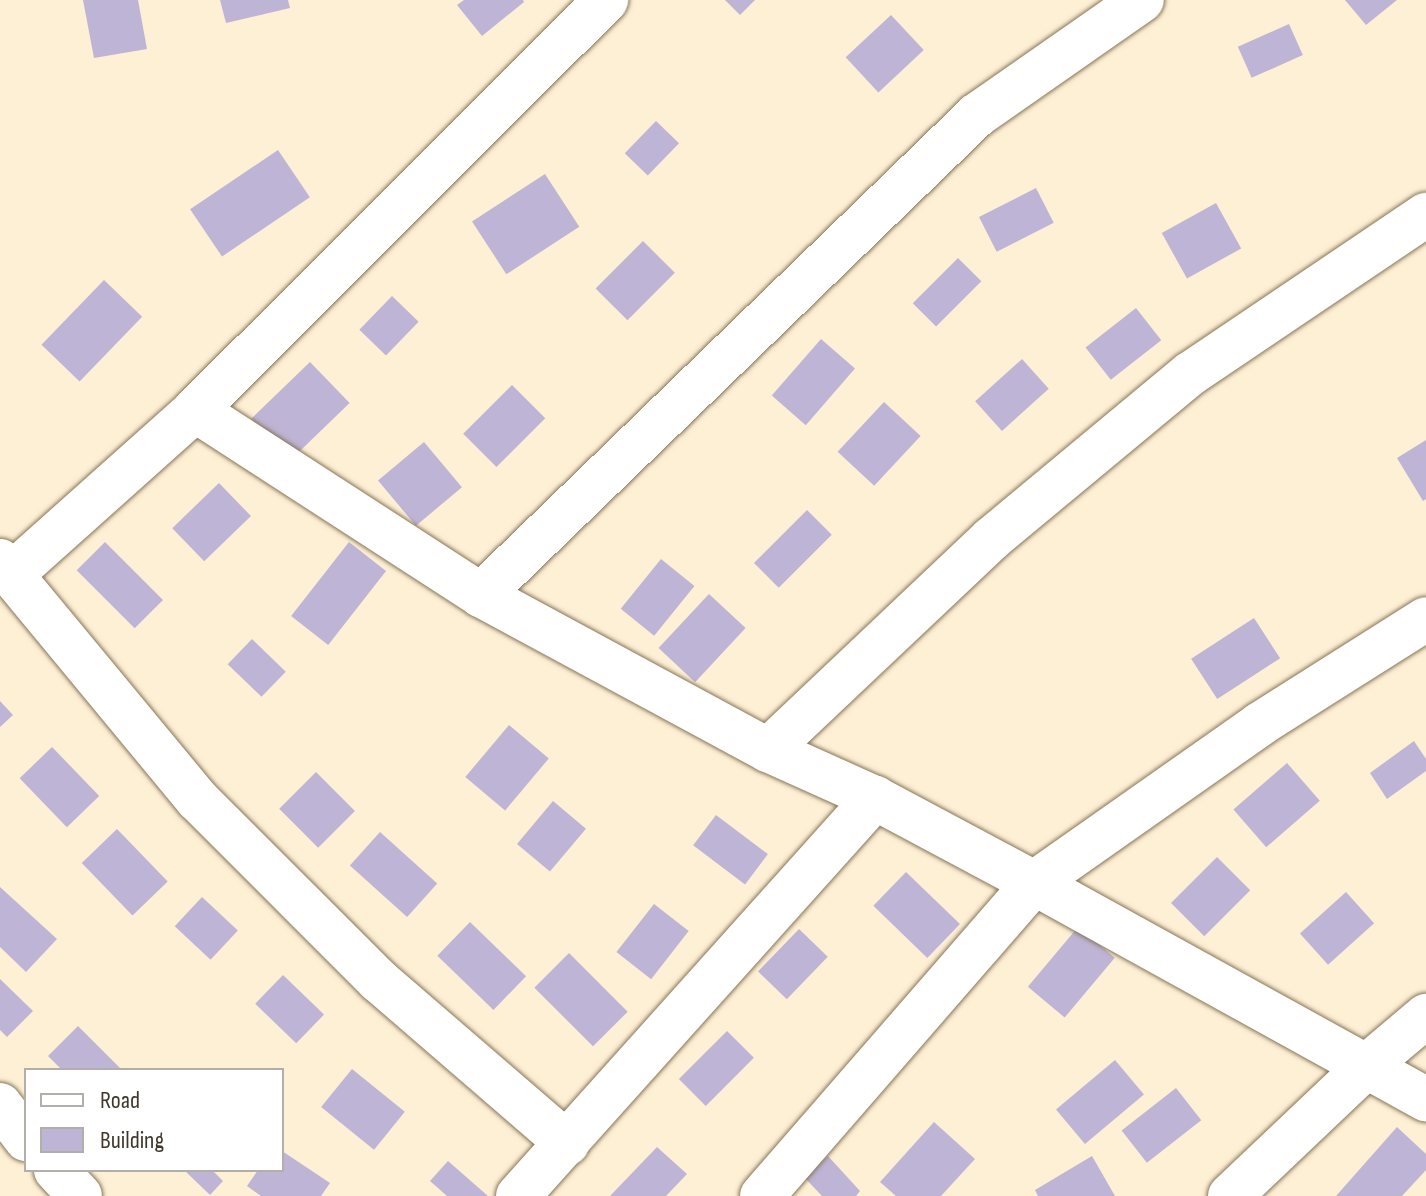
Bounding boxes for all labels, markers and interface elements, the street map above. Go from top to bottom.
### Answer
legend [24,1068,284,1172]
text: Road [100,1086,140,1115]
text: Building [100,1126,164,1155]

